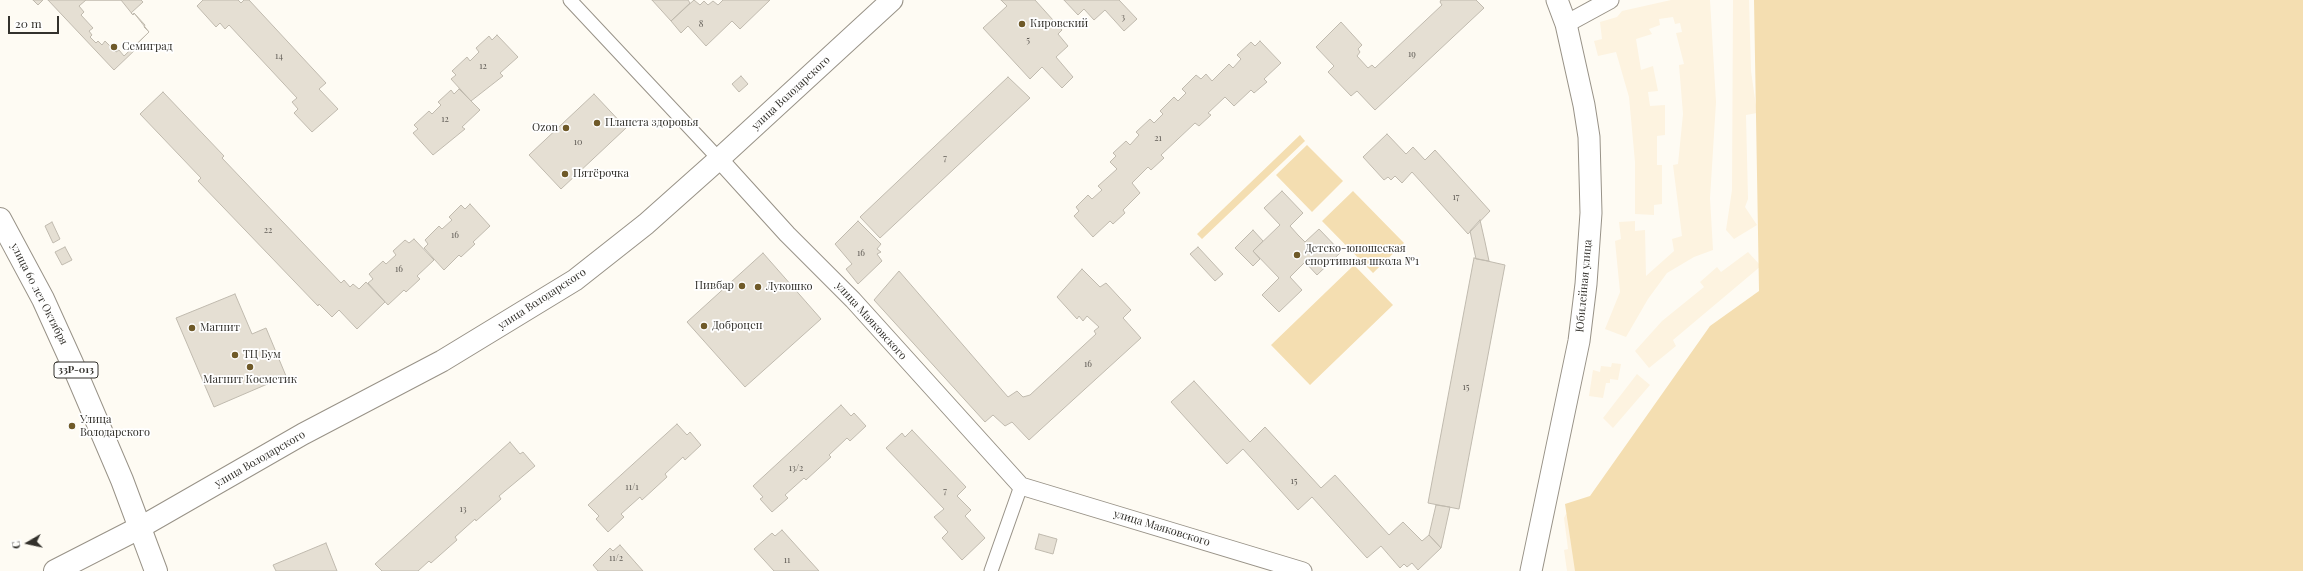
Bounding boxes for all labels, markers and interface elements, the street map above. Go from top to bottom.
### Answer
scale bar [10,8,61,34]
house number: 3 [1121,12,1125,22]
text: 20 m [15,15,42,31]
place label: Кировский [1030,17,1088,31]
house number: 8 [699,19,703,29]
marker: Кировский [1017,19,1027,29]
house number: 5 [1026,35,1030,45]
place label: Семиград [122,40,173,54]
marker: Семиград [109,42,119,52]
house number: 19 [1408,49,1416,59]
house number: 14 [275,51,283,61]
street label: улица Володарского [749,53,833,133]
house number: 12 [479,61,487,71]
house number: 12 [441,114,449,124]
place label: Планета здоровья [605,116,699,130]
marker: Планета здоровья [592,118,602,128]
place label: Ozon [532,121,558,135]
marker: Ozon [561,123,571,133]
house number: 21 [1154,133,1162,143]
house number: 10 [574,137,582,147]
house number: 7 [943,153,947,163]
place label: Пятёрочка [573,167,629,181]
marker: Пятёрочка [560,169,570,179]
house number: 17 [1453,192,1459,202]
house number: 22 [264,225,272,235]
house number: 16 [451,230,459,240]
street label: Юбилейная улица [1573,239,1595,333]
street label: улица 60 лет Октября [8,241,70,347]
place label: Детско-юношеская спортивная школа №1 [1305,242,1419,268]
house number: 16 [857,248,865,258]
marker: Детско-юношеская спортивная школа №1 [1292,250,1302,260]
house number: 16 [395,264,403,274]
street label: улица Володарского [495,266,589,332]
place label: Пивбар [695,279,734,293]
street label: улица Маяковского [833,279,909,363]
place label: Лукошко [766,280,813,294]
marker: Пивбар [737,281,747,291]
marker: Лукошко [753,282,763,292]
place label: Доброцен [712,319,762,333]
place label: Магнит [200,321,240,335]
marker: Доброцен [699,321,709,331]
marker: Магнит [187,323,197,333]
place label: ТЦ Бум [243,348,281,362]
marker: ТЦ Бум [230,350,240,360]
house number: 16 [1084,359,1092,369]
road number: 33Р-013 [54,362,98,378]
marker: Магнит Косметик [245,362,255,372]
place label: Магнит Косметик [203,373,297,387]
house number: 15 [1463,382,1469,392]
place label: Улица Володарского [80,413,150,439]
marker: Улица Володарского [67,421,77,431]
street label: улица Володарского [212,428,308,490]
house number: 13/2 [789,463,803,473]
house number: 15 [1291,476,1297,486]
house number: 11/1 [625,482,639,492]
house number: 7 [943,486,947,496]
house number: 13 [459,504,467,514]
street label: улица Маяковского [1112,507,1212,549]
north arrow [8,523,48,563]
text: С [8,540,24,550]
house number: 11/2 [609,553,623,563]
house number: 11 [784,555,790,565]

